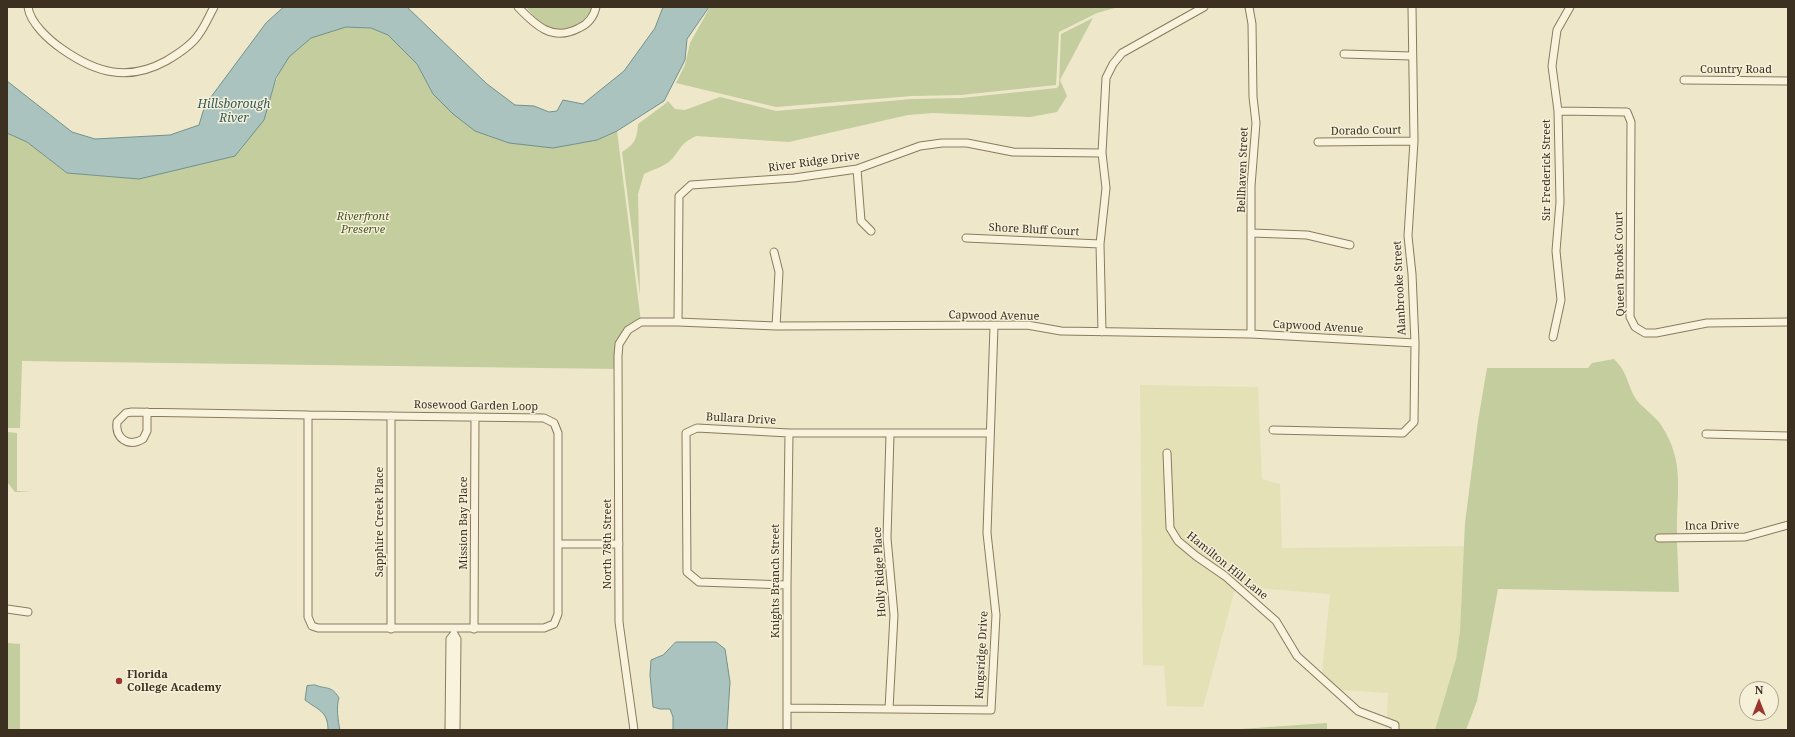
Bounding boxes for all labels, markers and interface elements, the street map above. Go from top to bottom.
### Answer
street label: Country Road [1700,63,1772,77]
water label: Hillsborough River [198,98,270,126]
street label: Sir Frederick Street [1540,119,1554,221]
street label: Dorado Court [1331,124,1401,138]
street label: Bellhaven Street [1235,127,1251,213]
street label: River Ridge Drive [767,149,861,175]
park label: Riverfront Preserve [337,210,389,236]
street label: Queen Brooks Court [1612,211,1628,317]
street label: Shore Bluff Court [988,221,1080,239]
street label: Alanbrooke Street [1391,240,1409,336]
street label: Capwood Avenue [948,309,1040,323]
street label: Capwood Avenue [1272,318,1364,336]
street label: Rosewood Garden Loop [414,398,538,414]
street label: Bullara Drive [706,411,776,427]
street label: Sapphire Creek Place [373,467,387,577]
street label: Mission Bay Place [457,476,471,570]
street label: North 78th Street [601,499,615,589]
street label: Inca Drive [1685,519,1739,533]
street label: Knights Branch Street [769,524,783,638]
street label: Holly Ridge Place [871,526,889,618]
street label: Hamilton Hill Lane [1184,529,1270,603]
street label: Kingsridge Drive [973,611,991,699]
place label: Florida College Academy [127,668,221,694]
marker: Florida College Academy [114,676,124,686]
north arrow [1739,681,1779,721]
text: N [1755,682,1763,697]

